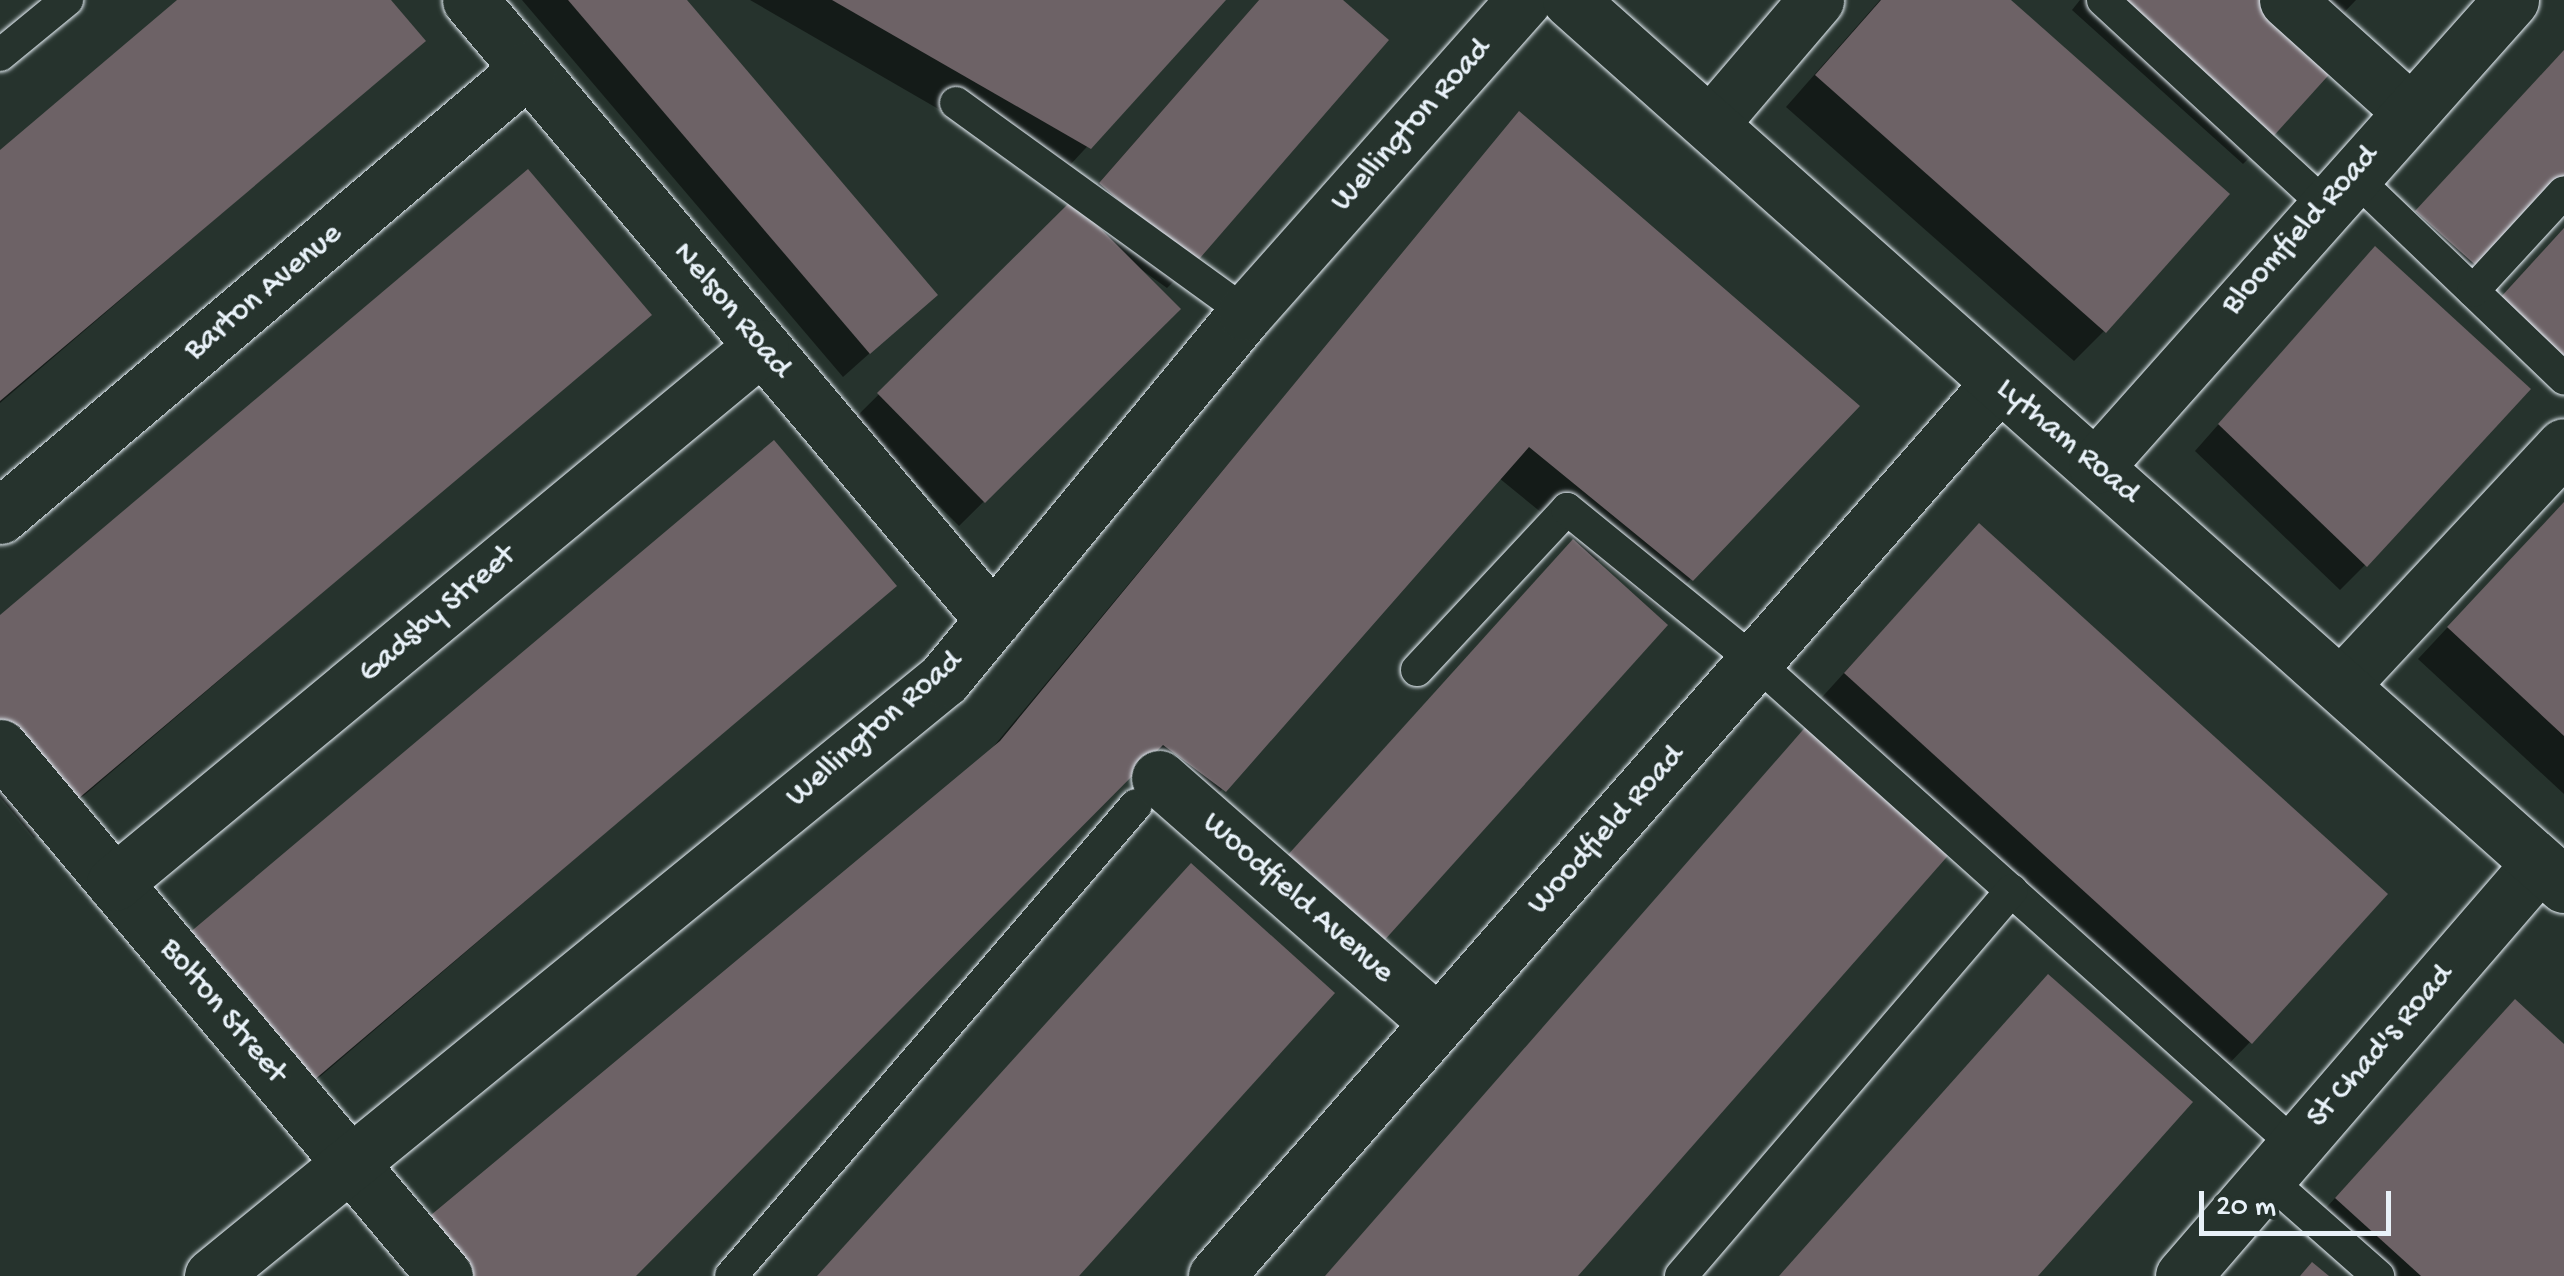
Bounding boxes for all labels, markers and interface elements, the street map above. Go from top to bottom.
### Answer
street label: Wellington Road [1324,31,1500,221]
street label: Bloomfield Road [2215,138,2387,324]
street label: Barton Avenue [177,216,351,370]
street label: Nelson Road [663,235,799,387]
street label: Lytham Road [1987,371,2147,513]
street label: Gadsby Street [351,538,525,692]
street label: Wellington Road [779,643,971,817]
street label: Woodfield Road [1521,738,1693,924]
street label: Woodfield Avenue [1193,805,1401,993]
street label: Bolton Street [150,932,294,1092]
street label: St Chad's Road [2300,957,2462,1137]
scale bar [2204,1171,2396,1233]
text: 20 m [2216,1191,2276,1226]

